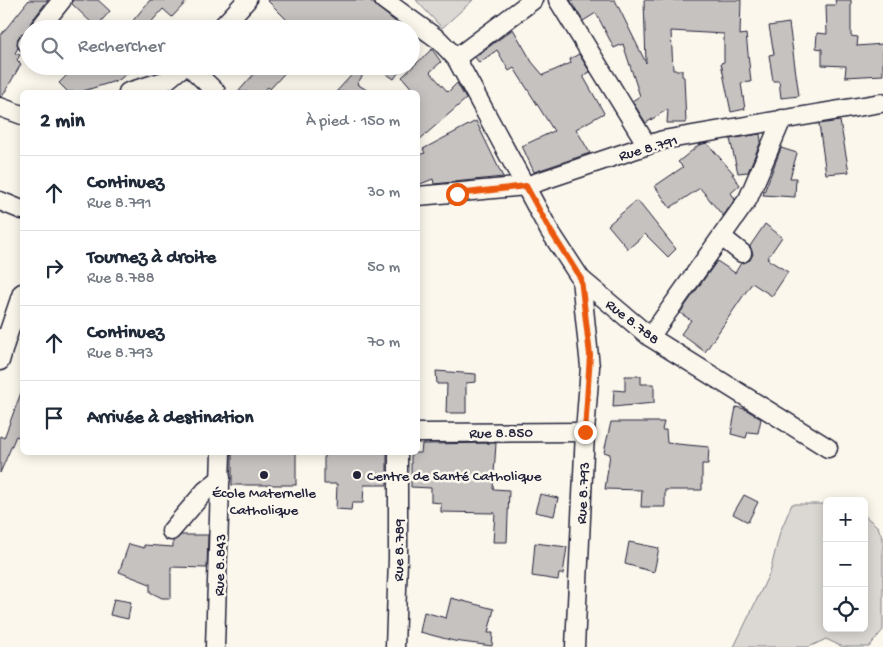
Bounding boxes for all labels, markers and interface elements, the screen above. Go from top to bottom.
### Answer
search box [20,20,420,75]
icon: search [38,34,66,62]
text: Rechercher [78,36,164,59]
text: 2 min [40,110,85,135]
text: À pied · 150 m [306,113,400,132]
street label: Rue 8.791 [617,132,680,166]
text: Continuez [87,172,164,195]
icon: ahead [40,179,68,207]
route start [446,183,469,206]
text: 30 m [367,184,400,203]
text: Rue 8.791 [87,195,152,214]
text: Tournez à droite [87,247,216,270]
icon: right [40,254,68,282]
text: 50 m [367,259,400,278]
text: Rue 8.788 [87,270,155,289]
street label: Rue 8.788 [601,296,662,349]
text: Continuez [87,322,164,345]
icon: ahead [40,329,68,357]
text: 70 m [367,334,400,353]
text: Rue 8.793 [87,345,153,364]
icon: arrive [40,404,68,432]
text: Arrivée à destination [87,407,253,430]
route end [574,421,597,444]
street label: Rue 8.850 [469,424,534,444]
street label: Rue 8.793 [573,461,595,525]
place label: Centre de Santé Catholique [367,468,542,486]
marker: École Maternelle Catholique [258,469,270,481]
marker: Centre de Santé Catholique [351,469,363,481]
place label: École Maternelle Catholique [212,485,316,520]
map controls [823,497,868,632]
button: + [823,497,868,542]
street label: Rue 8.789 [390,518,410,582]
street label: Rue 8.843 [211,533,231,596]
button: − [823,542,868,587]
button: locate [823,587,868,632]

